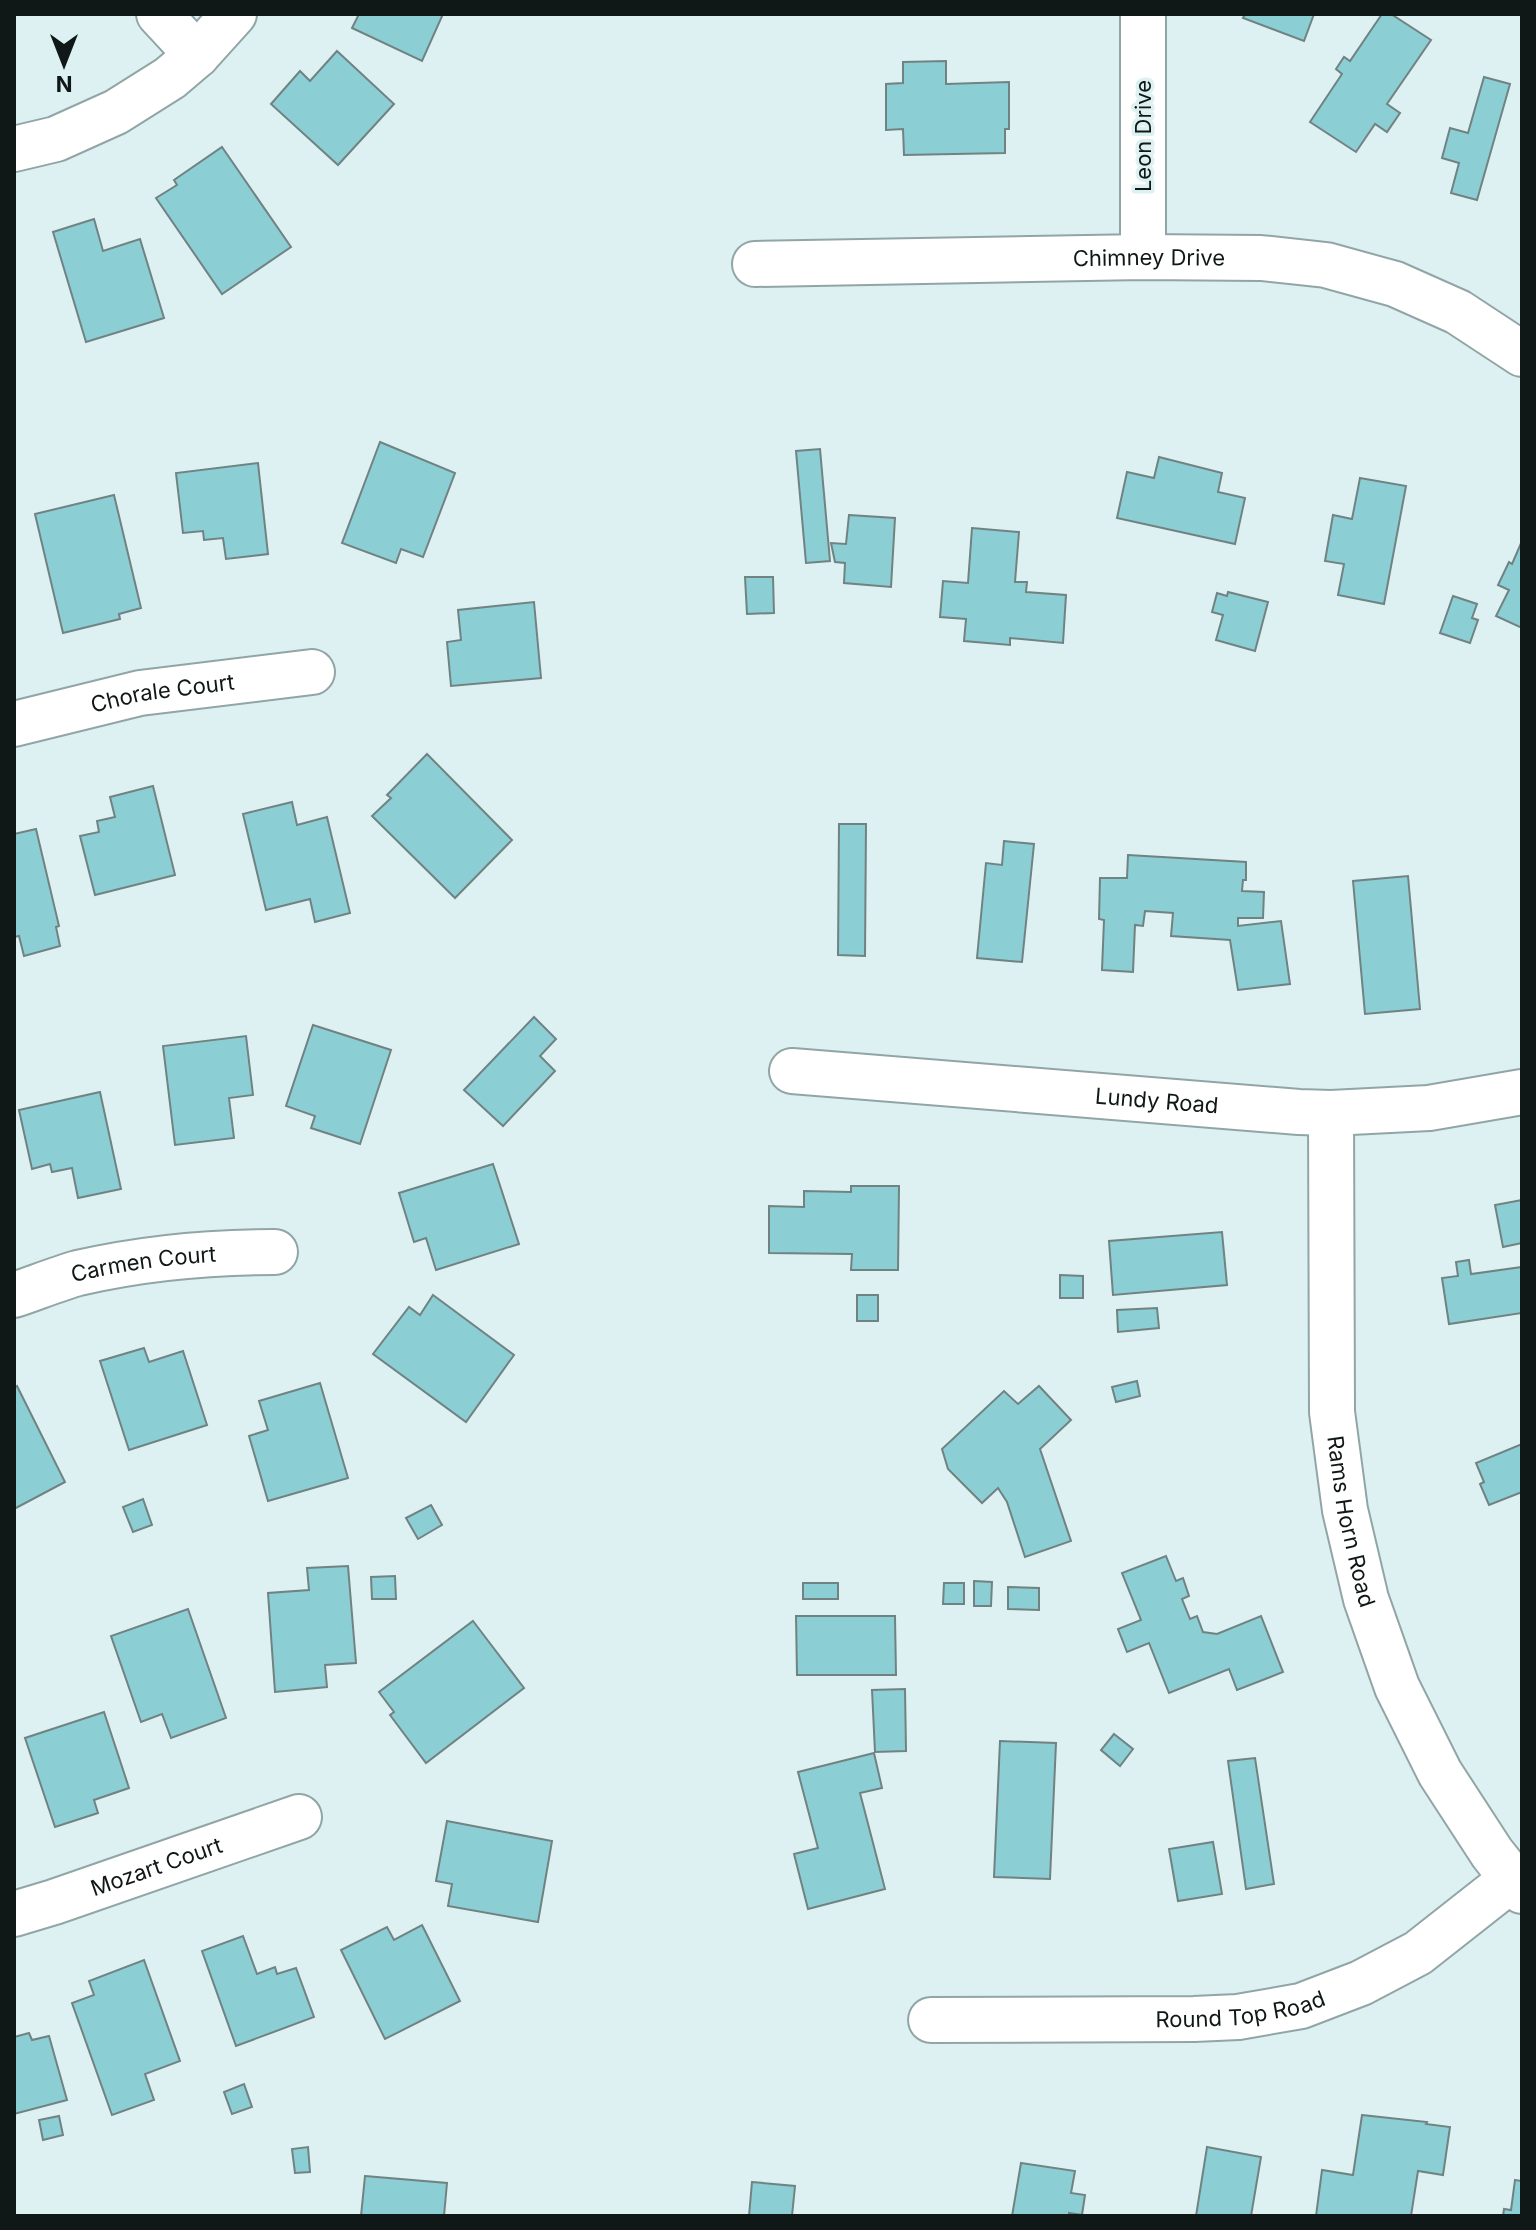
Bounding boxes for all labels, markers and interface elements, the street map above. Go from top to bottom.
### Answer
north arrow [24,24,104,104]
text: N [56,71,72,97]
street label: Leon Drive [1130,80,1156,192]
street label: Chimney Drive [1073,244,1225,271]
street label: Chorale Court [88,669,236,718]
street label: Lundy Road [1094,1083,1220,1118]
street label: Carmen Court [68,1241,217,1287]
street label: Rams Horn Road [1322,1434,1381,1611]
street label: Mozart Court [87,1832,225,1901]
street label: Round Top Road [1155,1985,1329,2032]

